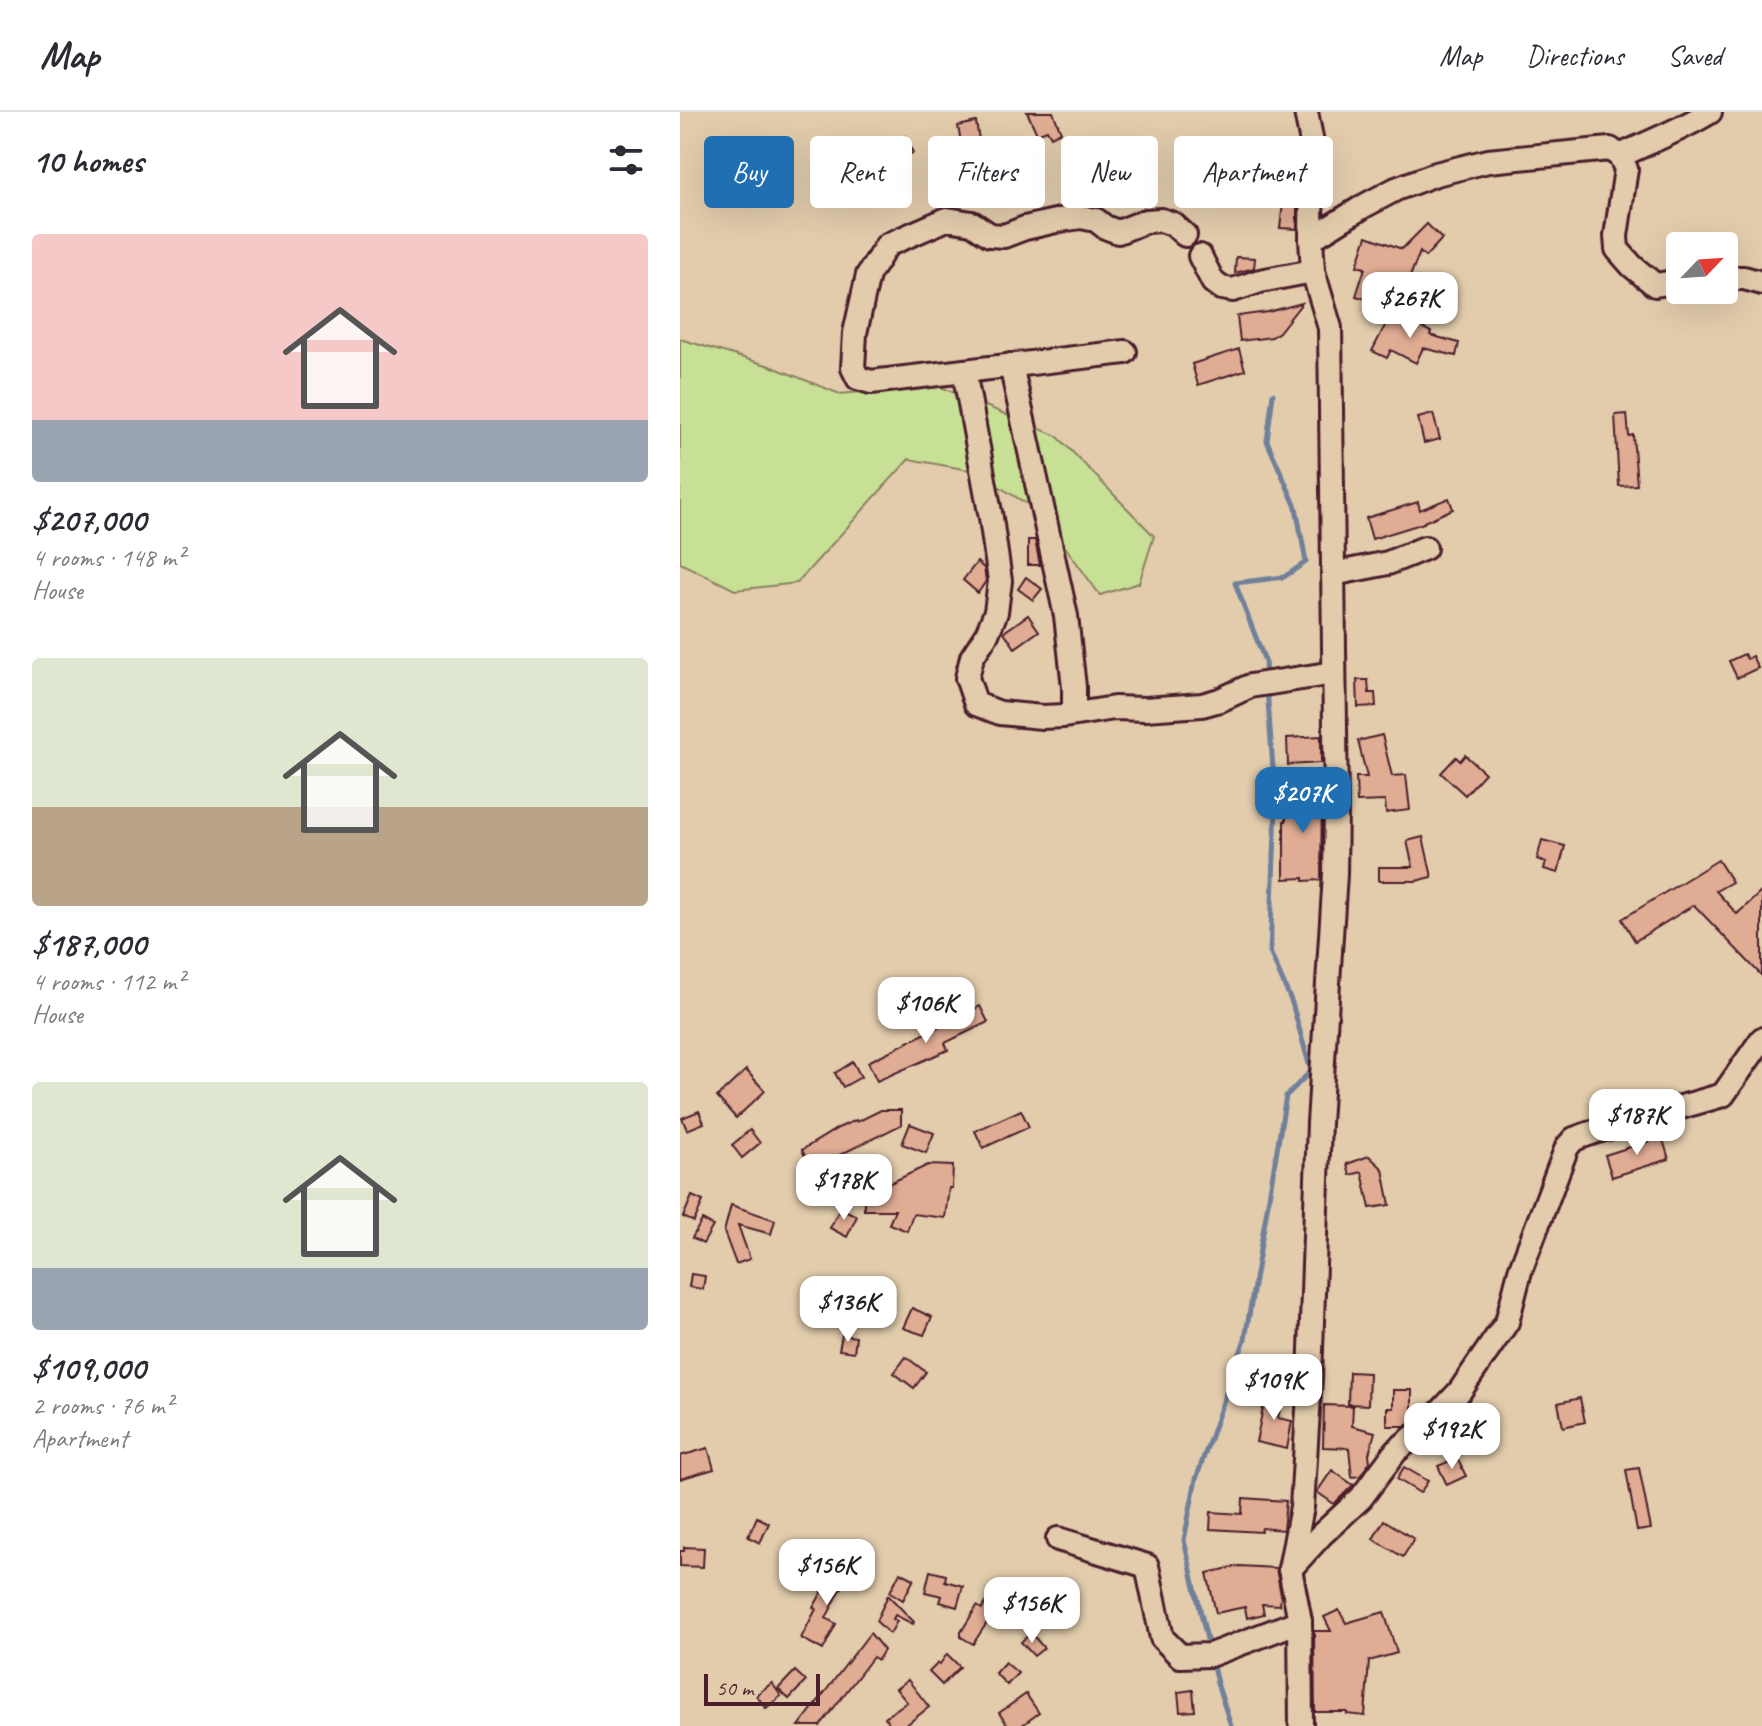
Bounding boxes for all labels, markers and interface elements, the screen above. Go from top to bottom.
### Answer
text: Map [40,32,99,79]
text: Map [1439,38,1482,73]
text: Directions [1526,38,1624,73]
text: Saved [1668,38,1722,73]
chip: Buy [704,136,794,208]
chip: Rent [810,136,912,208]
chip: Filters [928,136,1045,208]
chip: New [1061,136,1158,208]
chip: Apartment [1174,136,1333,208]
icon: filters [604,138,648,182]
text: 10 homes [32,139,143,182]
north arrow [1666,232,1738,304]
map controls [1666,232,1738,304]
pin: $267K [1354,272,1466,340]
text: $267K [1380,281,1440,314]
icon: home [268,286,412,430]
text: $207,000 [32,498,146,541]
text: 4 rooms · 148 m² [32,541,184,574]
text: House [32,574,83,607]
icon: home [268,710,412,854]
pin: $207K [1247,767,1359,835]
text: $207K [1273,776,1333,809]
text: $187,000 [32,922,146,965]
text: 4 rooms · 112 m² [32,965,184,998]
pin: $106K [870,977,982,1045]
text: $106K [896,986,956,1019]
text: House [32,998,83,1031]
pin: $187K [1581,1089,1693,1157]
text: $187K [1607,1098,1667,1131]
icon: home [268,1134,412,1278]
pin: $178K [788,1154,900,1222]
text: $178K [814,1163,874,1196]
pin: $136K [792,1276,904,1344]
text: $136K [818,1285,878,1318]
text: $109,000 [32,1346,145,1389]
pin: $109K [1218,1354,1330,1422]
text: $109K [1244,1363,1304,1396]
text: 2 rooms · 76 m² [32,1389,173,1422]
pin: $192K [1396,1403,1508,1471]
text: $192K [1422,1412,1482,1445]
text: Apartment [32,1422,128,1455]
pin: $156K [771,1539,883,1607]
text: $156K [797,1548,857,1581]
pin: $156K [976,1577,1088,1645]
text: $156K [1002,1586,1062,1619]
scale bar [704,1670,820,1706]
text: 50 m [716,1674,753,1702]

